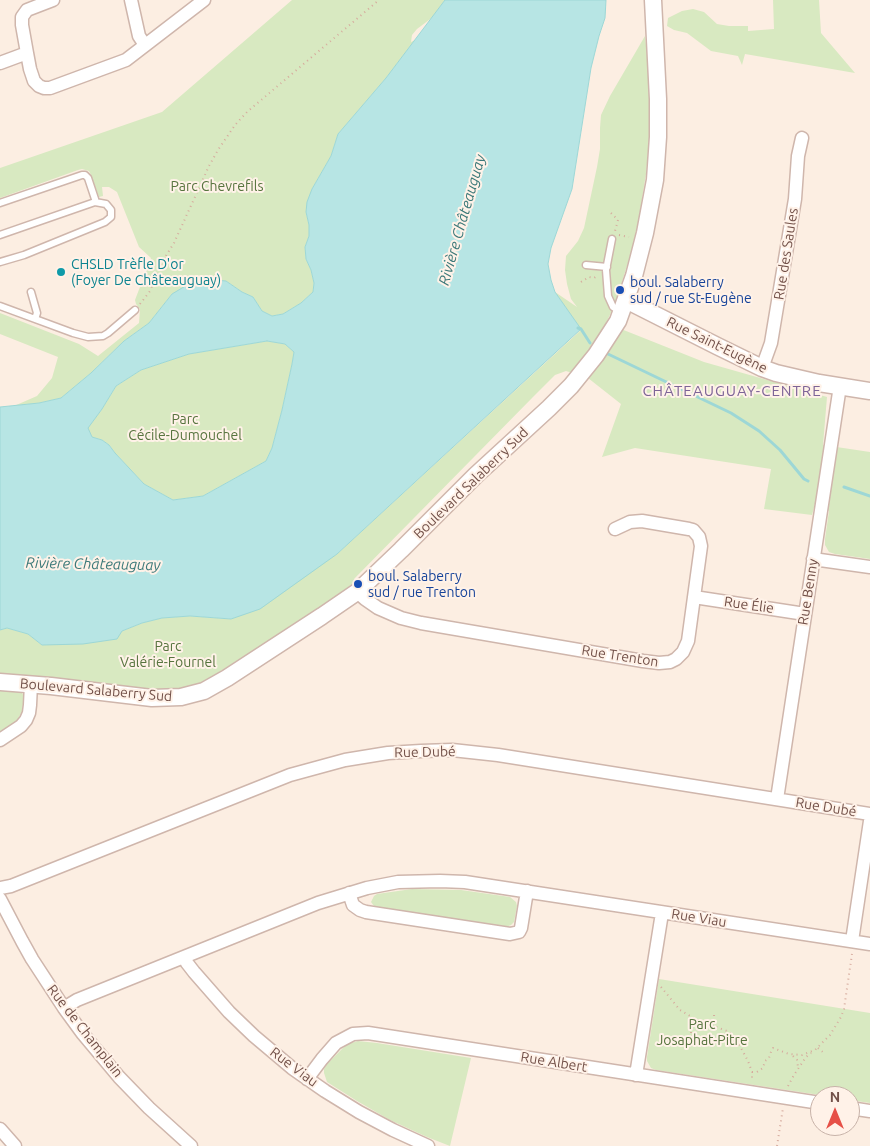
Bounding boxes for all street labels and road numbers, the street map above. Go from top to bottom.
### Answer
street label: Rue des Saules [770,207,802,301]
street label: Rue Saint-Eugène [664,313,770,377]
street label: Boulevard Salaberry Sud [410,424,532,542]
street label: Rue Benny [794,558,822,626]
street label: Rue Élie [723,593,775,617]
street label: Rue Trenton [580,642,660,670]
street label: Boulevard Salaberry Sud [19,675,173,705]
street label: Rue Dubé [394,743,456,761]
street label: Rue Dubé [794,794,858,820]
street label: Rue Viau [670,905,728,931]
street label: Rue de Champlain [44,981,126,1081]
street label: Rue Viau [267,1044,321,1090]
street label: Rue Albert [520,1048,588,1076]

